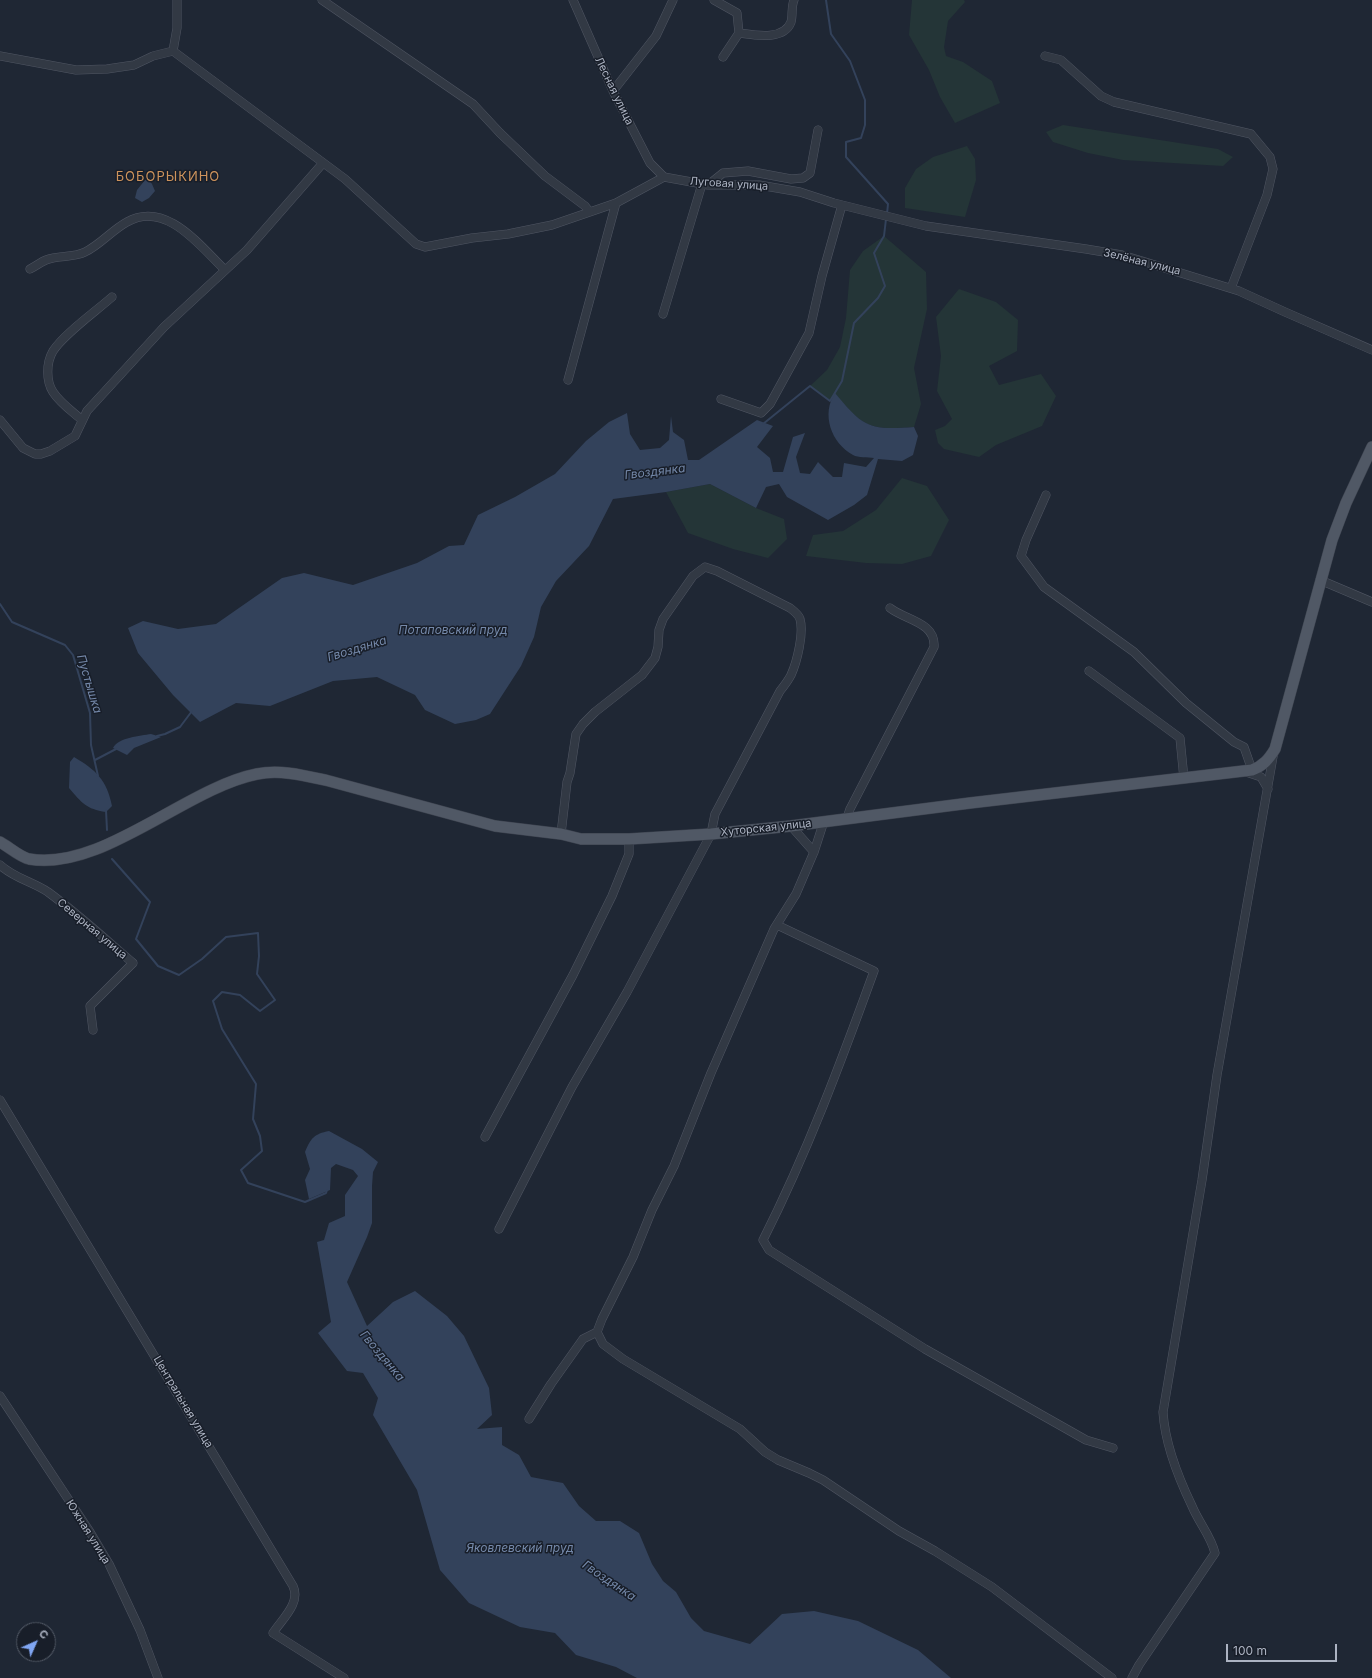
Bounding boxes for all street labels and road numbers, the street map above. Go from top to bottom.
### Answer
street label: Лесная улица [592,55,636,127]
street label: Луговая улица [689,175,769,193]
street label: Зелёная улица [1102,246,1182,278]
street label: Хуторская улица [720,817,812,839]
street label: Северная улица [54,896,130,962]
street label: Центральная улица [150,1354,216,1450]
street label: Южная улица [63,1497,113,1567]

